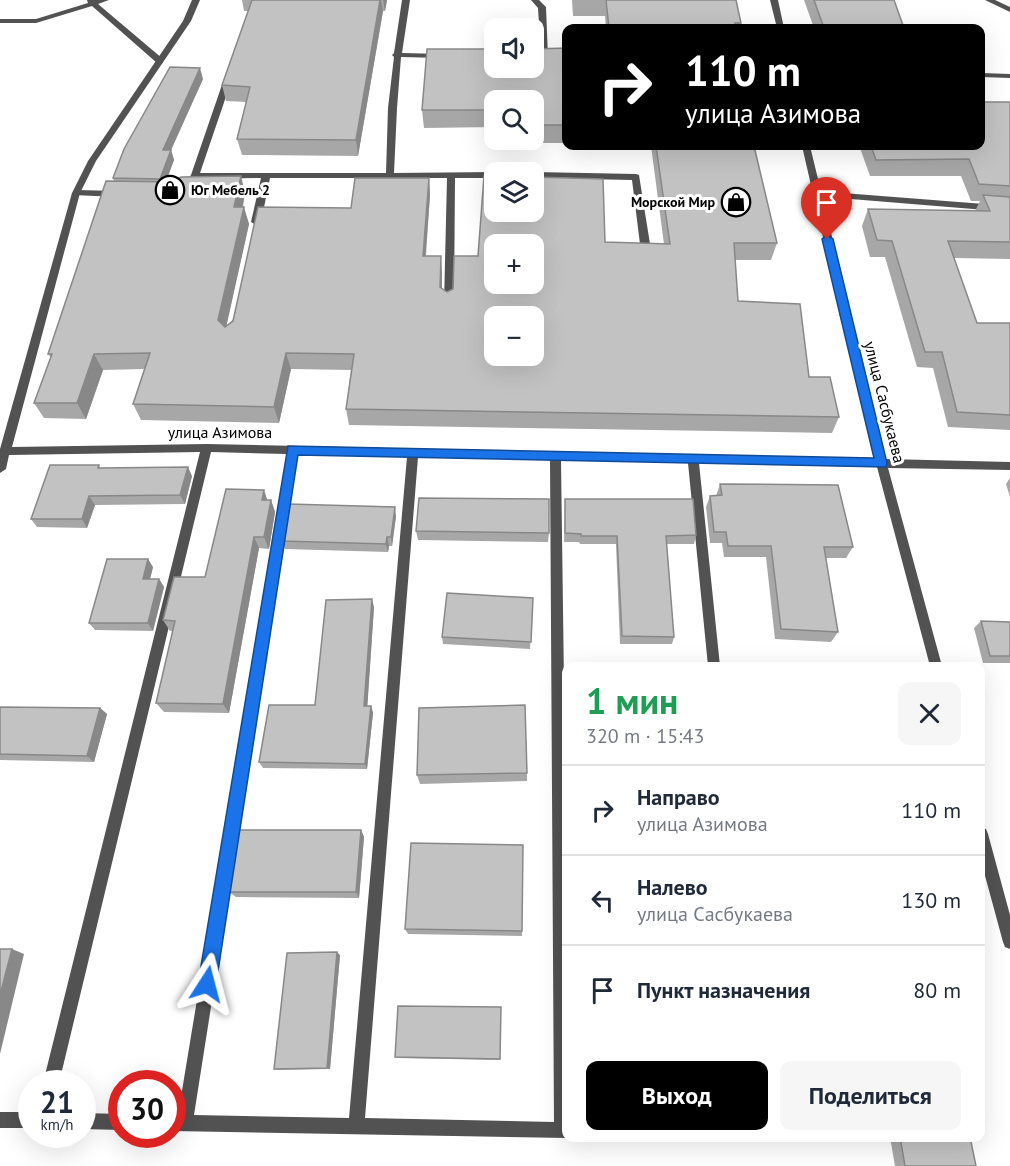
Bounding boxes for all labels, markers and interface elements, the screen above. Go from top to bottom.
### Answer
map controls [484,18,544,366]
button: sound [484,18,544,78]
text: 110 m [685,43,801,98]
icon: right [586,48,664,126]
button: search [484,90,544,150]
text: улица Азимова [685,96,861,130]
button: layers [484,162,544,222]
shop icon: Юг Мебель 2 [154,174,186,206]
pin [801,177,852,239]
place label: Юг Мебель 2 [191,181,270,199]
shop icon: Морской Мир [720,186,752,218]
icon: arrive [810,186,843,219]
place label: Морской Мир [631,193,715,211]
button: + [484,234,544,294]
button: − [484,306,544,366]
street label: улица Сасбукаева [860,339,910,465]
street label: улица Азимова [168,422,272,442]
text: 1 мин [586,677,678,724]
button: close [898,682,961,745]
text: 320 m · 15:43 [586,723,704,749]
text: Направо [637,783,720,811]
icon: right [586,794,619,827]
text: 110 m [901,796,961,824]
text: улица Азимова [637,811,768,837]
text: Налево [637,873,708,901]
icon: left [586,884,619,917]
text: 130 m [901,886,961,914]
text: улица Сасбукаева [637,901,793,927]
position arrow [175,952,239,1016]
icon: arrive [586,974,619,1007]
text: Пункт назначения [637,976,810,1004]
text: 80 m [913,976,961,1004]
button: Выход [586,1061,768,1130]
button: Поделиться [780,1061,961,1130]
speed limit sign: 30 [108,1070,186,1148]
text: 21 [40,1082,74,1121]
text: km/h [41,1115,73,1134]

